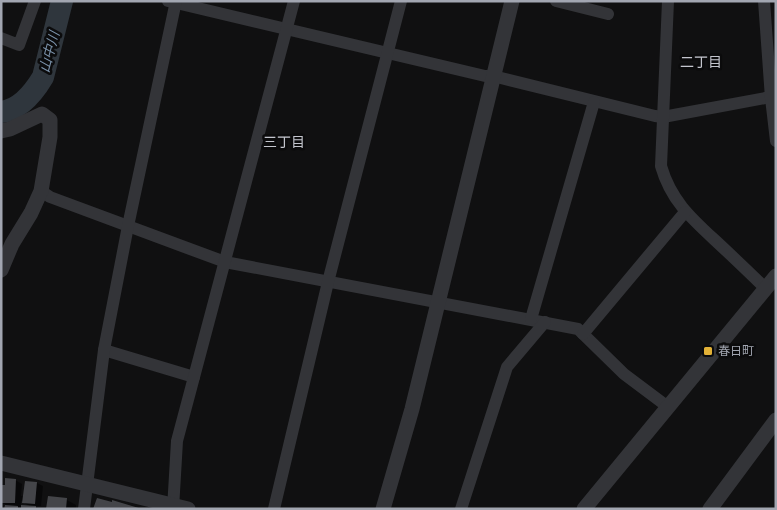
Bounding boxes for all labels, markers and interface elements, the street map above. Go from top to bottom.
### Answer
water label: 山中川 [35,27,63,74]
district label: 二丁目 [680,53,722,70]
district label: 三丁目 [263,133,305,150]
place label: 春日町 [718,343,754,357]
marker: 春日町 [702,345,714,357]

